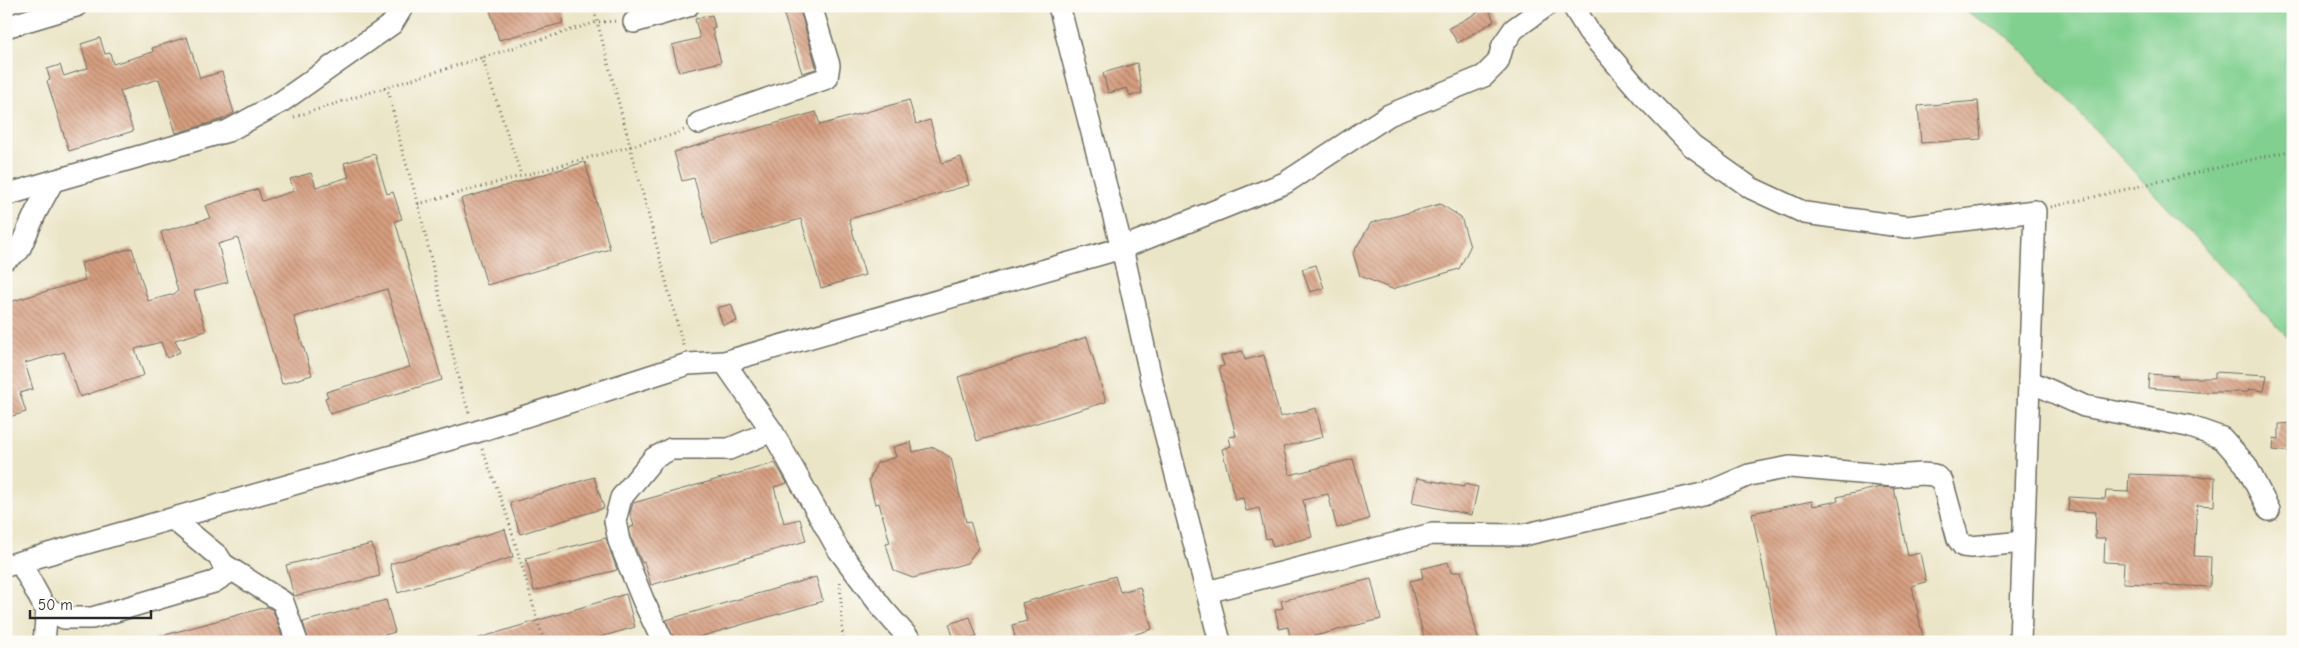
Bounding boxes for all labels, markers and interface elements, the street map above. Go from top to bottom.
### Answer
scale bar [30,588,151,620]
text: 50 m [38,596,73,614]

